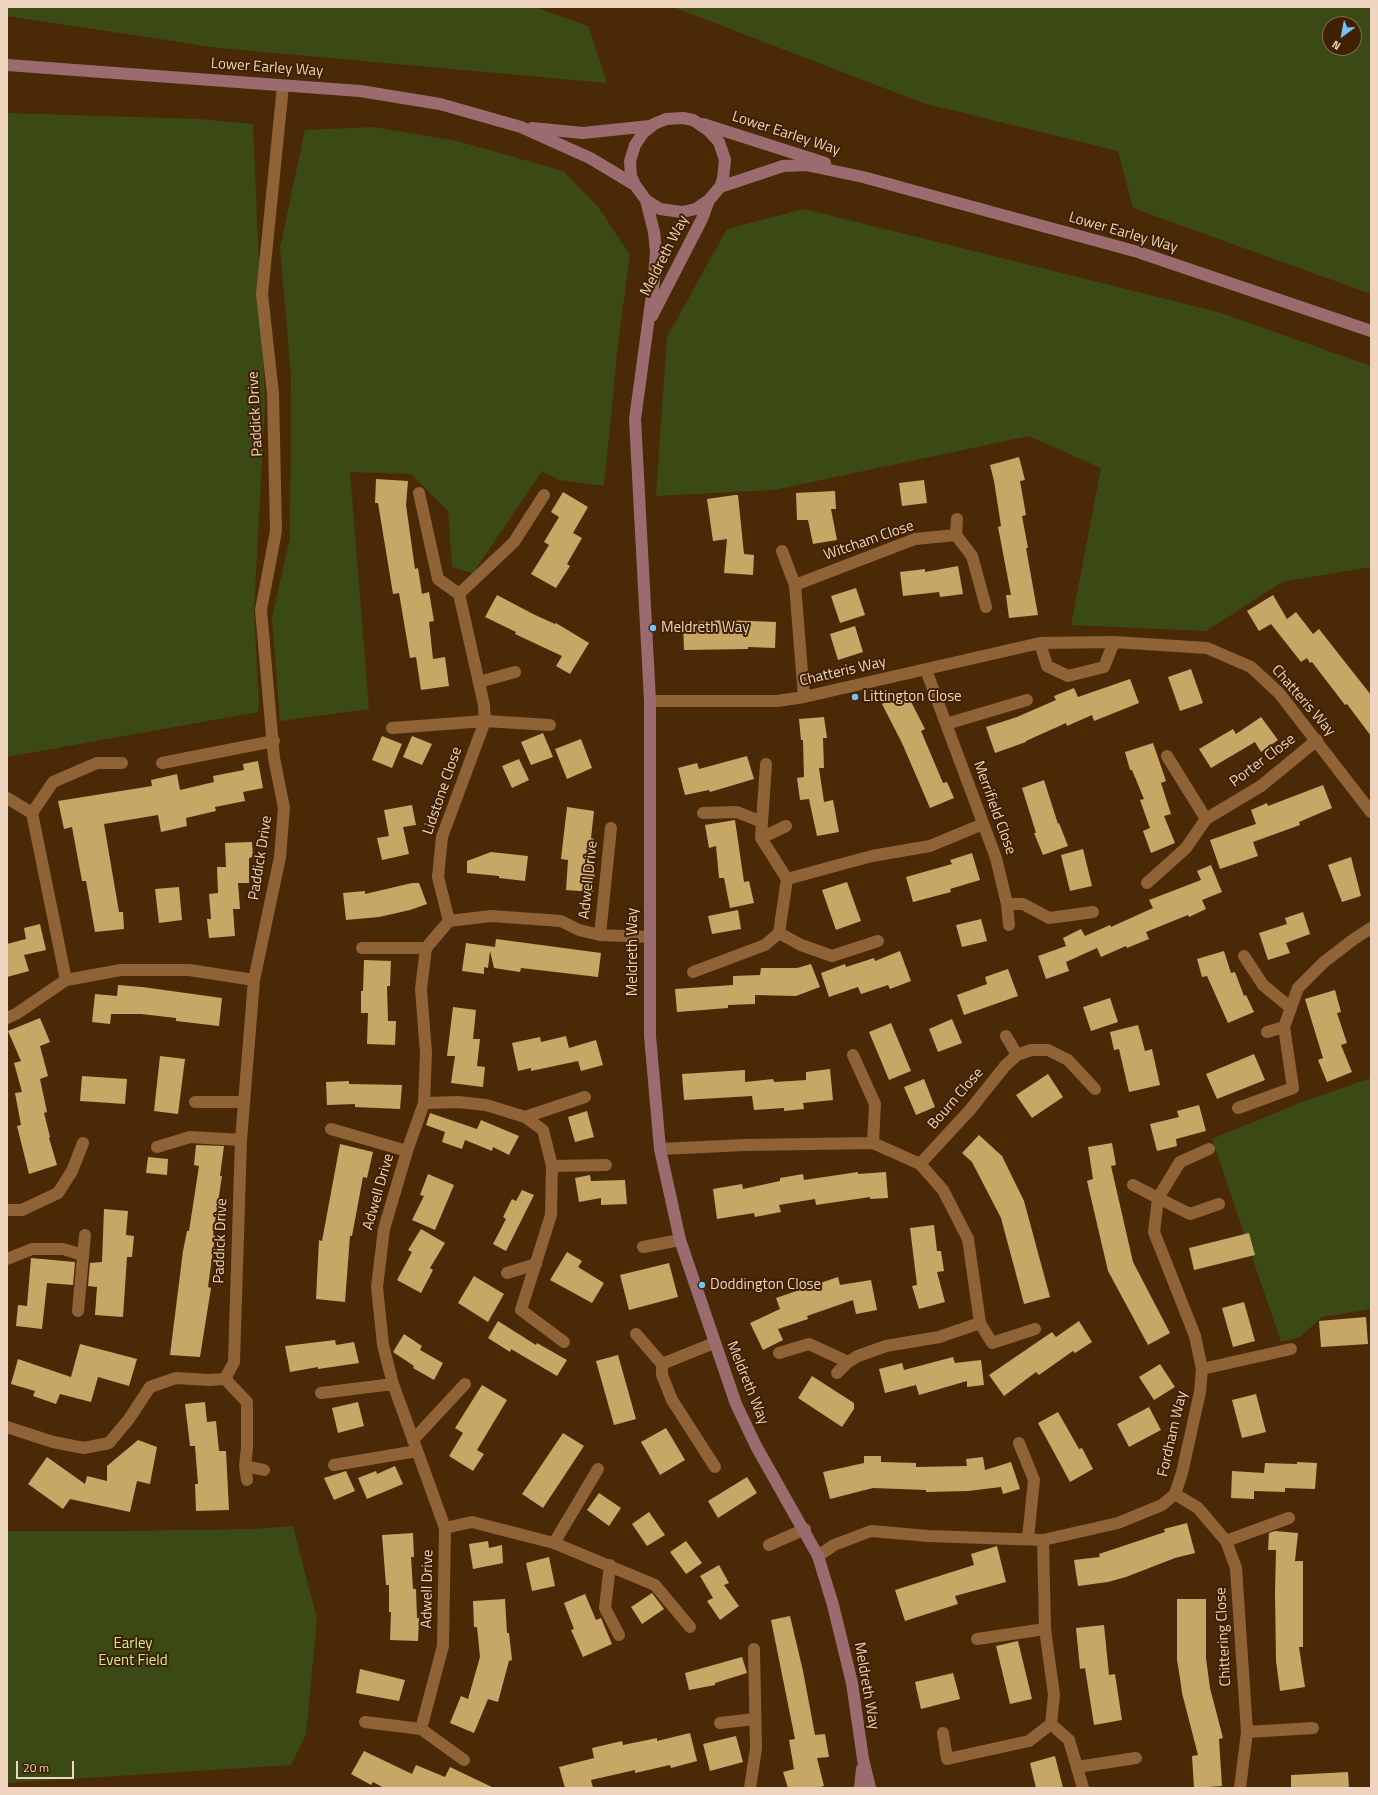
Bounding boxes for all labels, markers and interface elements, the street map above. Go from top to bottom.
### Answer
north arrow [1322,16,1362,56]
text: N [1329,37,1344,54]
street label: Lower Earley Way [210,55,324,81]
street label: Lower Earley Way [730,108,842,160]
street label: Lower Earley Way [1066,209,1180,257]
street label: Meldreth Way [637,213,693,299]
street label: Paddick Drive [245,371,267,457]
street label: Witcham Close [822,517,916,565]
place label: Meldreth Way [661,619,749,637]
marker: Meldreth Way [648,623,658,633]
street label: Chatteris Way [798,653,888,691]
street label: Chatteris Way [1267,662,1339,740]
place label: Littington Close [863,688,962,706]
marker: Littington Close [850,692,860,702]
street label: Porter Close [1227,731,1299,791]
street label: Lidstone Close [420,745,466,837]
street label: Merrifield Close [969,759,1019,857]
street label: Paddick Drive [245,814,277,902]
street label: Adwell Drive [576,840,602,920]
street label: Meldreth Way [624,908,642,996]
street label: Bourn Close [924,1065,988,1133]
street label: Adwell Drive [359,1152,399,1232]
street label: Paddick Drive [211,1198,231,1284]
place label: Doddington Close [710,1276,821,1294]
marker: Doddington Close [697,1280,707,1290]
street label: Meldreth Way [722,1339,772,1427]
street label: Fordham Way [1154,1389,1192,1479]
street label: Adwell Drive [418,1549,438,1629]
street label: Chittering Close [1212,1587,1236,1687]
park label: Earley Event Field [98,1635,168,1670]
street label: Meldreth Way [849,1641,883,1731]
scale bar [18,1753,76,1779]
text: 20 m [23,1758,49,1777]

